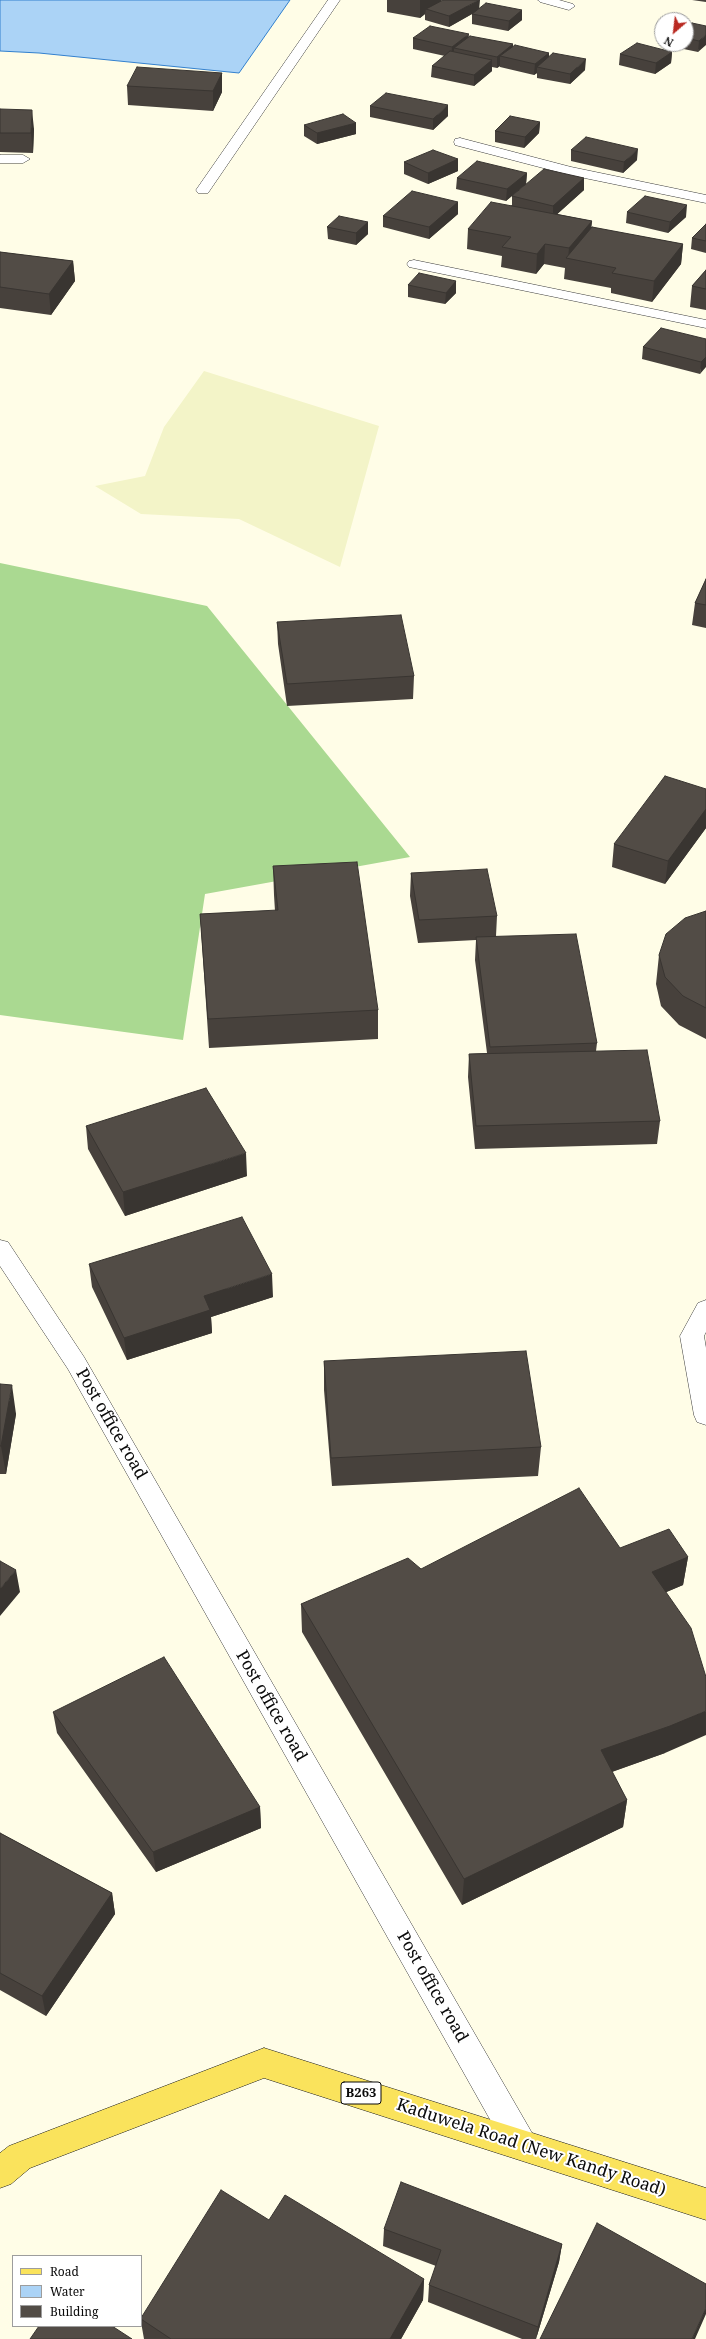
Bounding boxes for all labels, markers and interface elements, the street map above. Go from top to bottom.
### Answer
north arrow [654,12,694,52]
text: N [661,33,676,51]
street label: Post office road [71,1365,151,1483]
street label: Post office road [231,1647,311,1765]
street label: Post office road [392,1928,472,2046]
road number: B263 [341,2082,381,2104]
street label: Kaduwela Road (New Kandy Road) [394,2095,668,2201]
legend [12,2255,142,2327]
text: Road [50,2263,79,2280]
text: Water [50,2283,85,2300]
text: Building [50,2303,98,2320]

